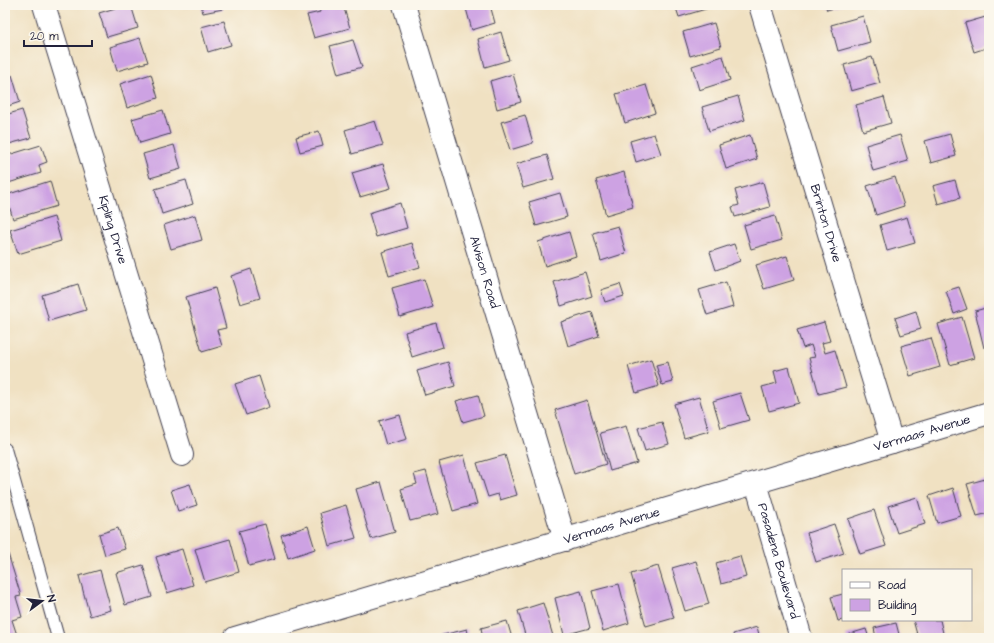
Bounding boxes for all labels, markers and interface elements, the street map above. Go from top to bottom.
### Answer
scale bar [24,22,92,48]
text: 20 m [30,28,59,45]
street label: Brinton Drive [806,182,846,264]
street label: Kipling Drive [94,193,132,266]
street label: Alvison Road [465,234,504,311]
street label: Vermaas Avenue [872,410,972,456]
street label: Pasadena Boulevard [753,501,804,621]
street label: Vermaas Avenue [561,503,662,549]
legend [842,569,972,621]
text: Road [878,577,906,594]
north arrow [22,581,62,621]
text: N [43,593,59,604]
text: Building [878,597,916,615]

